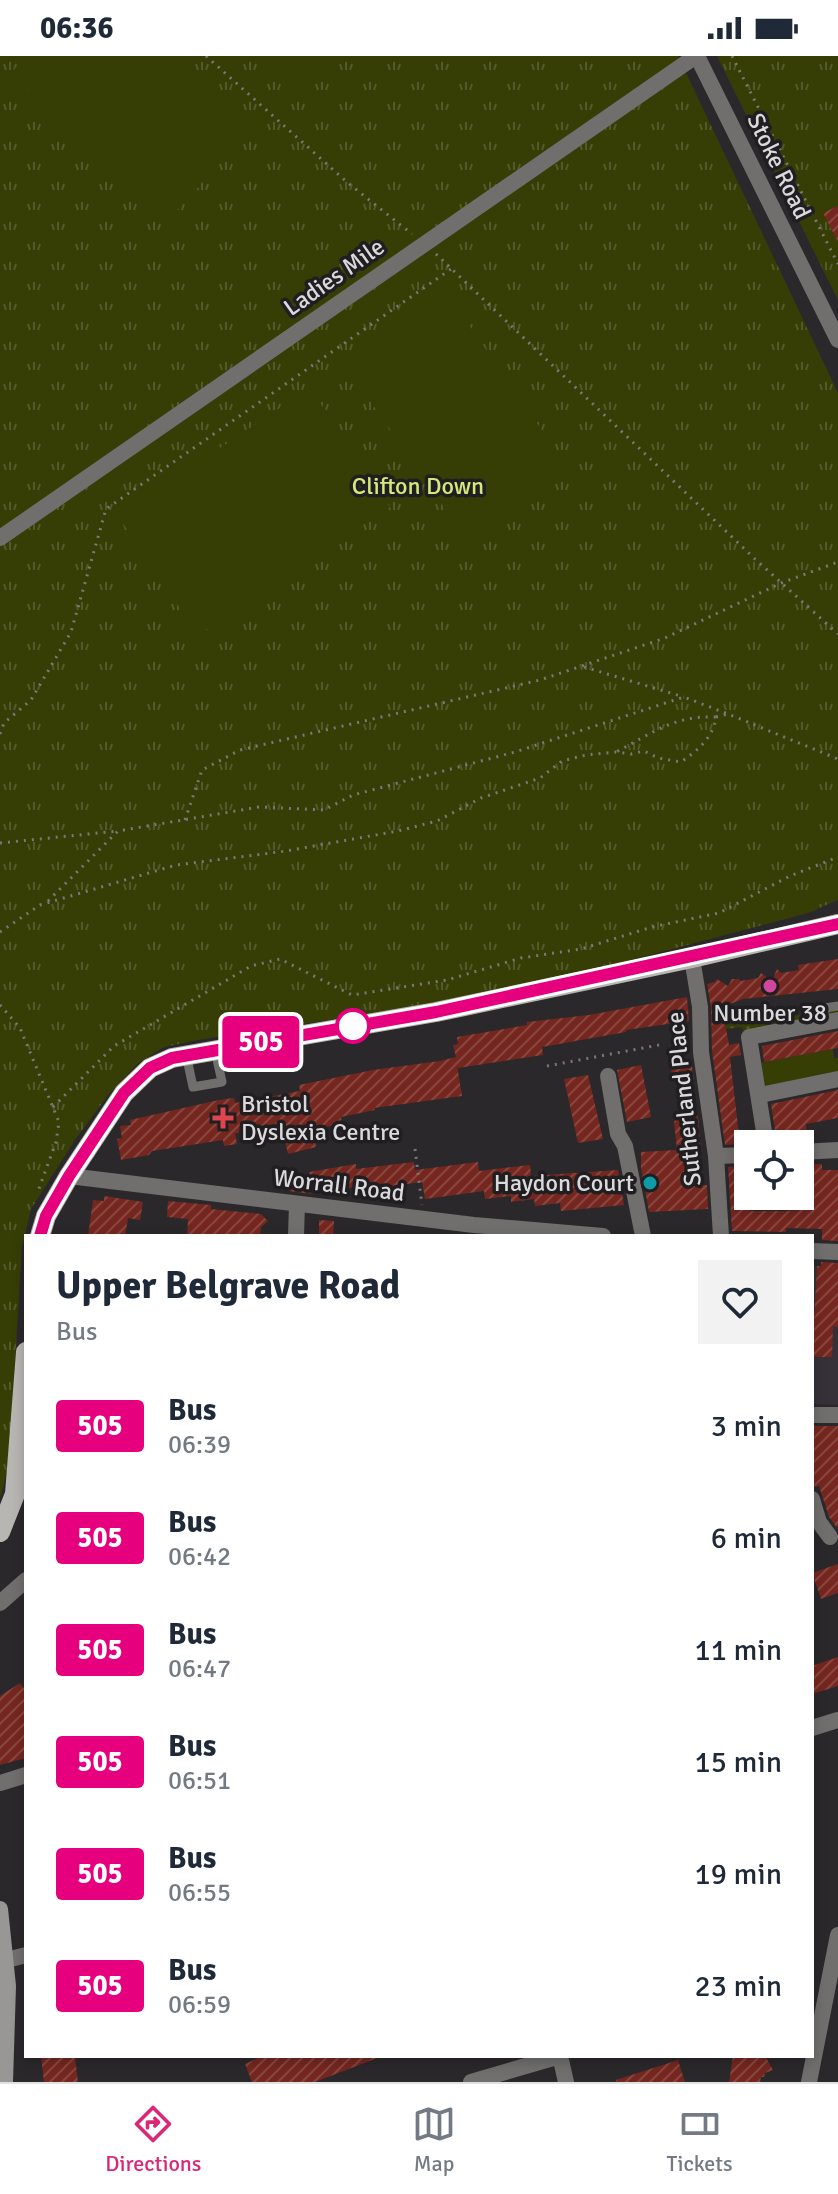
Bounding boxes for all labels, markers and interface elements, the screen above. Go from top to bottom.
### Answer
text: 06:36 [40,10,114,47]
street label: Stoke Road [740,108,818,224]
street label: Ladies Mile [278,231,390,323]
park label: Clifton Down [352,471,484,501]
marker: Number 38 [761,977,779,995]
place label: Number 38 [713,998,827,1028]
unlabelled marker [336,1009,370,1043]
street label: Sutherland Place [660,1010,708,1188]
line badge: 505 [215,1016,307,1068]
text: 505 [238,1025,284,1059]
place label: Bristol Dyslexia Centre [241,1089,400,1147]
marker: Bristol Dyslexia Centre [212,1107,234,1129]
map controls [734,1130,814,1210]
button: locate [734,1130,814,1210]
street label: Worrall Road [272,1162,406,1208]
place label: Haydon Court [494,1168,634,1198]
marker: Haydon Court [641,1174,659,1192]
button: heart [698,1260,782,1344]
text: Upper Belgrave Road [56,1262,400,1309]
text: Bus [56,1316,97,1348]
text: Bus [168,1392,216,1429]
text: 3 min [711,1408,782,1445]
text: 505 [77,1409,123,1443]
text: 06:39 [168,1429,231,1461]
text: Bus [168,1504,216,1541]
text: 6 min [711,1520,782,1557]
text: 505 [77,1521,123,1555]
text: 06:42 [168,1541,231,1573]
text: Bus [168,1616,216,1653]
text: 11 min [695,1632,782,1669]
text: 505 [77,1633,123,1667]
text: 06:47 [168,1653,231,1685]
text: Bus [168,1728,216,1765]
text: 15 min [695,1744,782,1781]
text: 505 [77,1745,123,1779]
text: 06:51 [168,1765,231,1797]
text: Bus [168,1840,216,1877]
text: 19 min [695,1856,782,1893]
text: 505 [77,1857,123,1891]
text: 06:55 [168,1877,231,1909]
text: Bus [168,1952,216,1989]
text: 23 min [695,1968,782,2005]
text: 505 [77,1969,123,2003]
text: 06:59 [168,1989,231,2021]
tab: Directions [105,2102,201,2177]
tab: Map [412,2102,456,2177]
tab: Tickets [667,2102,733,2177]

